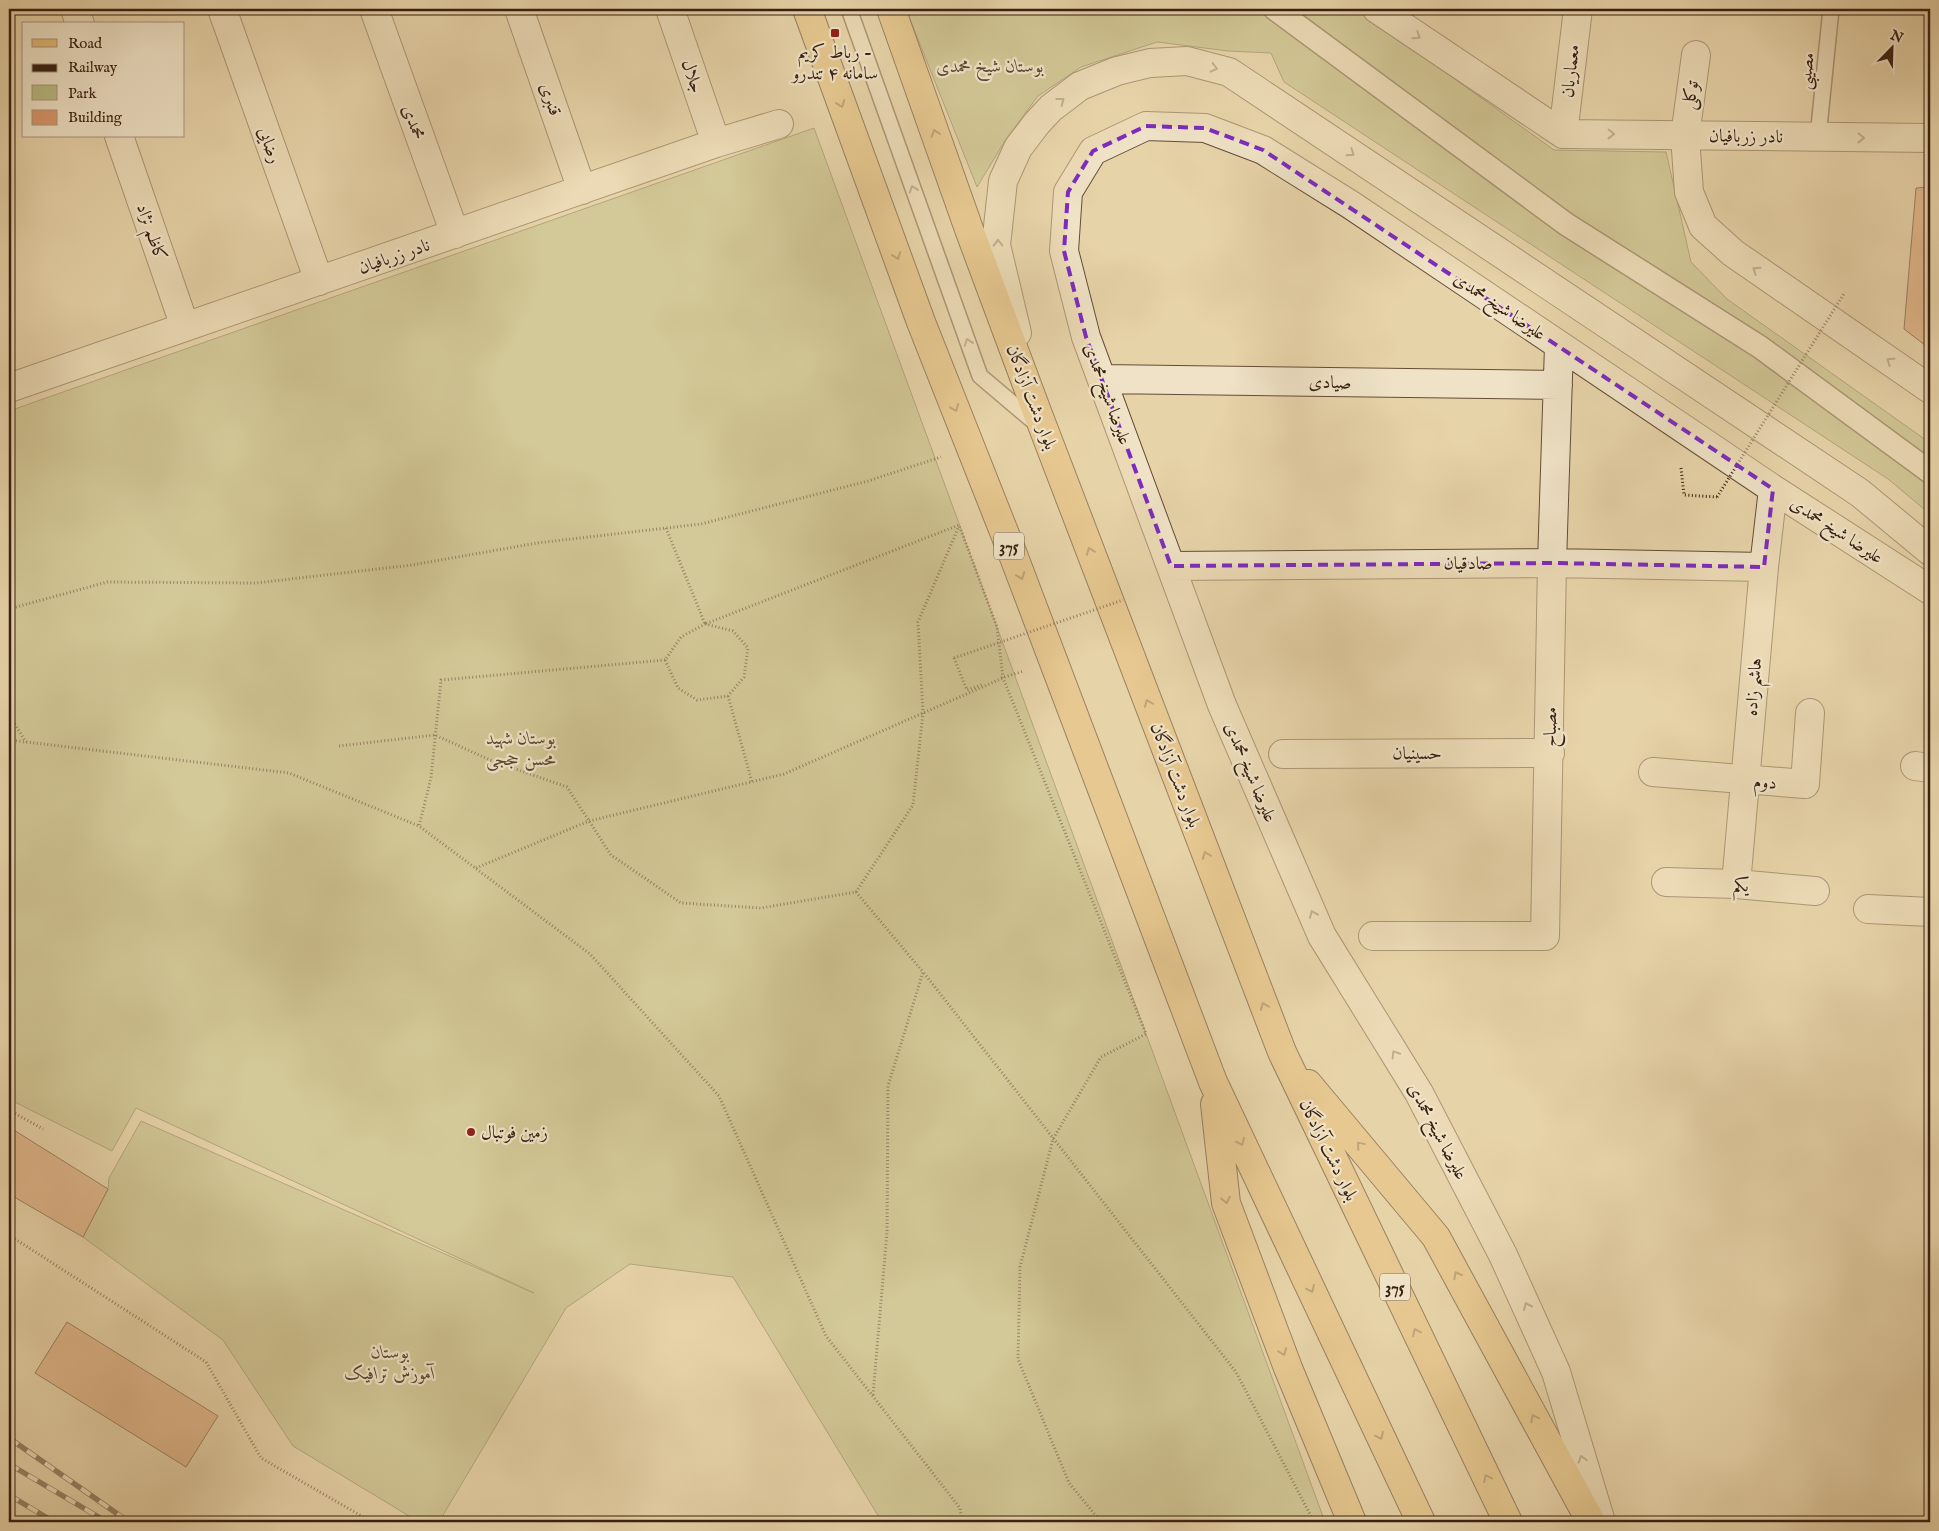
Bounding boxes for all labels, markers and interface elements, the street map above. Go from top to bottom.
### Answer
legend [22,22,185,138]
north arrow [1866,22,1916,72]
text: N [1887,26,1906,48]
marker: رباط کریم - سامانه ۴ تندرو [829,27,841,39]
one-way arrow [1412,30,1421,39]
text: Road [68,34,103,53]
place label: رباط کریم - سامانه ۴ تندرو [790,42,878,86]
street label: معماریان [1557,43,1586,99]
street label: مصیبی [1794,51,1823,91]
park label: بوستان شیخ محمدی [936,56,1044,82]
street label: جلال [675,57,708,96]
text: Railway [68,58,118,77]
one-way arrow [1209,62,1218,73]
street label: توکلی [1678,78,1705,111]
street label: قنبری [533,80,566,119]
text: Park [68,84,98,103]
one-way arrow [1055,98,1064,106]
one-way arrow [835,99,845,108]
street label: محمدی [396,102,429,143]
text: Building [68,108,123,127]
street label: رضایی [251,124,286,167]
street label: نادر زربافیان [1709,125,1783,150]
one-way arrow [1608,129,1616,139]
one-way arrow [931,130,941,138]
one-way arrow [1858,133,1865,143]
one-way arrow [1345,147,1355,156]
one-way arrow [909,185,919,194]
street label: کاظم نژاد [126,201,171,266]
street label: نادر زربافیان [356,234,433,280]
one-way arrow [992,238,1003,246]
one-way arrow [891,252,901,260]
one-way arrow [1752,267,1762,276]
street label: علیرضا شیخ محمدی [1447,268,1550,349]
one-way arrow [963,338,973,347]
street label: بلوار دشت آزادگان [1000,341,1062,453]
street label: علیرضا شیخ محمدی [1075,341,1136,450]
one-way arrow [1886,358,1895,368]
street label: صیادی [1308,372,1352,395]
one-way arrow [949,403,959,412]
street label: علیرضا شیخ محمدی [1784,493,1887,572]
road number: 375 [994,532,1024,560]
one-way arrow [1086,547,1096,556]
street label: صادقیان [1444,553,1492,576]
one-way arrow [1015,571,1025,580]
street label: هاشم زاده [1740,657,1773,718]
one-way arrow [1144,699,1154,708]
street label: مصباح [1540,707,1566,747]
street label: بلوار دشت آزادگان [1144,719,1206,831]
street label: علیرضا شیخ محمدی [1215,719,1281,827]
park label: بوستان شهید محسن حججی [486,728,556,772]
street label: حسینیان [1392,743,1442,766]
street label: دوم [1752,771,1777,799]
one-way arrow [1202,851,1212,859]
street label: یکم [1732,874,1751,903]
one-way arrow [1308,910,1319,919]
one-way arrow [1260,1003,1270,1011]
one-way arrow [1391,1050,1401,1059]
street label: علیرضا شیخ محمدی [1399,1079,1472,1186]
street label: بلوار دشت آزادگان [1293,1095,1363,1205]
place label: زمین فوتبال [481,1122,548,1145]
marker: زمین فوتبال [465,1126,477,1138]
one-way arrow [1235,1137,1246,1146]
one-way arrow [1357,1142,1366,1151]
one-way arrow [1221,1196,1231,1205]
one-way arrow [1453,1271,1463,1280]
road number: 375 [1380,1274,1410,1300]
one-way arrow [1305,1284,1315,1293]
one-way arrow [1522,1302,1533,1311]
one-way arrow [1412,1328,1423,1337]
park label: بوستان آموزش ترافیک [345,1342,435,1386]
one-way arrow [1277,1348,1287,1356]
one-way arrow [1531,1414,1541,1423]
one-way arrow [1374,1431,1385,1440]
one-way arrow [1577,1455,1587,1463]
one-way arrow [1483,1474,1493,1483]

